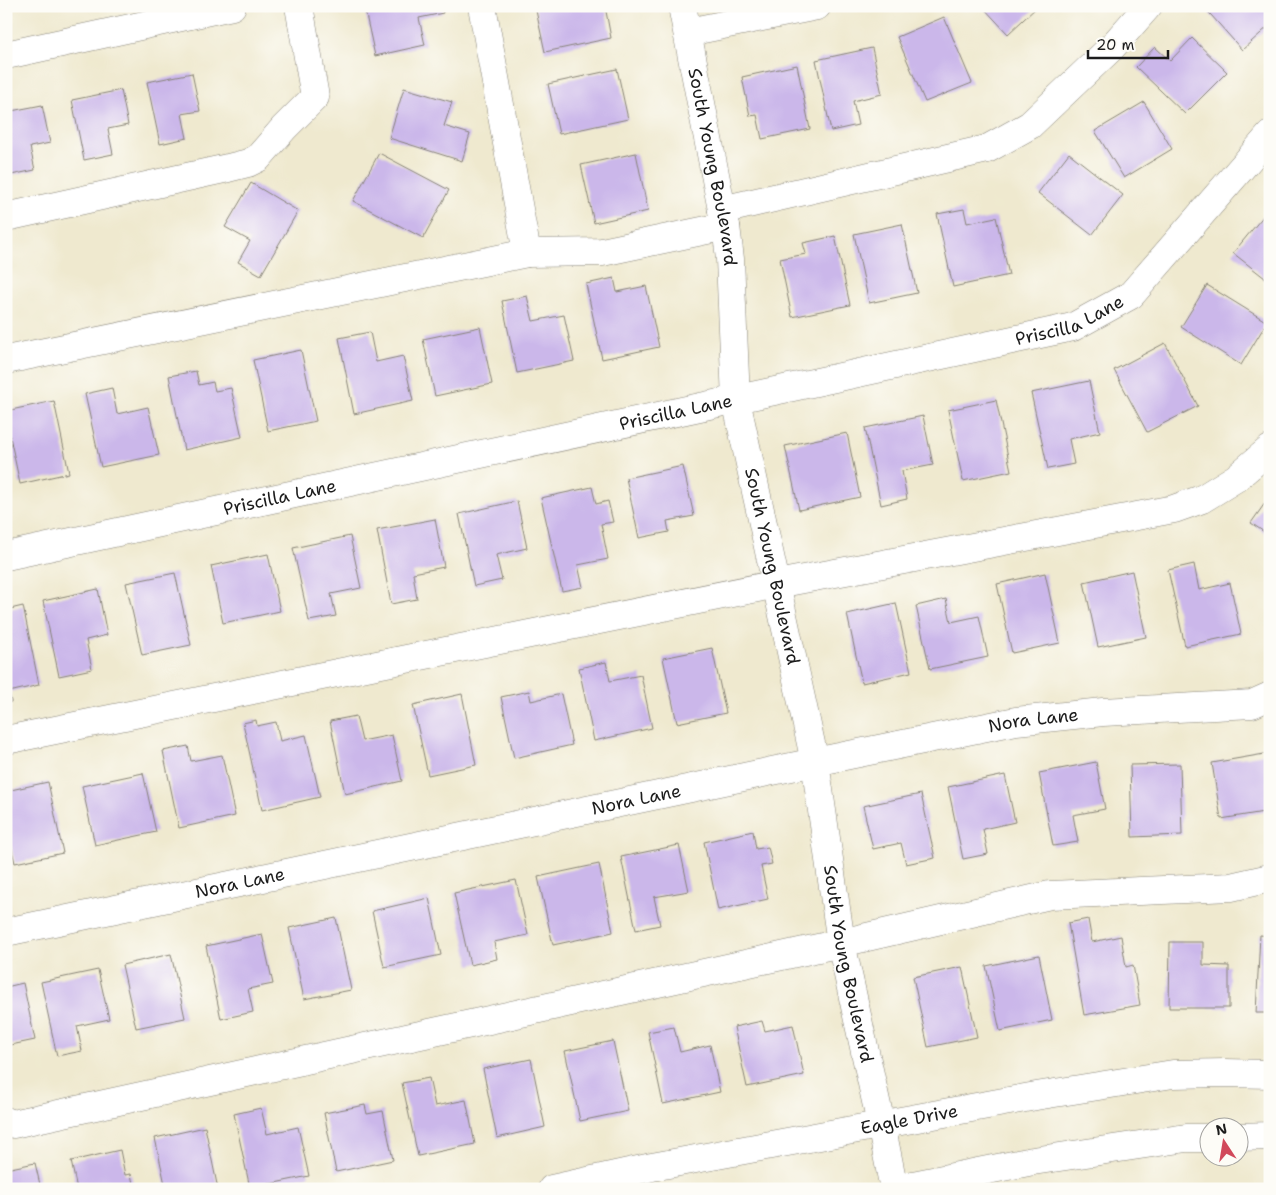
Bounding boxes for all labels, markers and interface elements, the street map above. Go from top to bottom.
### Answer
scale bar [1088,28,1168,60]
text: 20 m [1096,35,1135,55]
street label: South Young Boulevard [682,66,742,266]
street label: Priscilla Lane [1013,289,1128,351]
street label: Priscilla Lane [617,388,735,436]
street label: South Young Boulevard [739,466,805,667]
street label: Priscilla Lane [221,473,339,521]
street label: Nora Lane [986,703,1080,738]
street label: Nora Lane [589,778,683,821]
street label: Nora Lane [193,862,287,904]
street label: South Young Boulevard [818,864,879,1065]
street label: Eagle Drive [859,1099,960,1140]
north arrow [1198,1118,1248,1168]
text: N [1214,1119,1229,1139]

